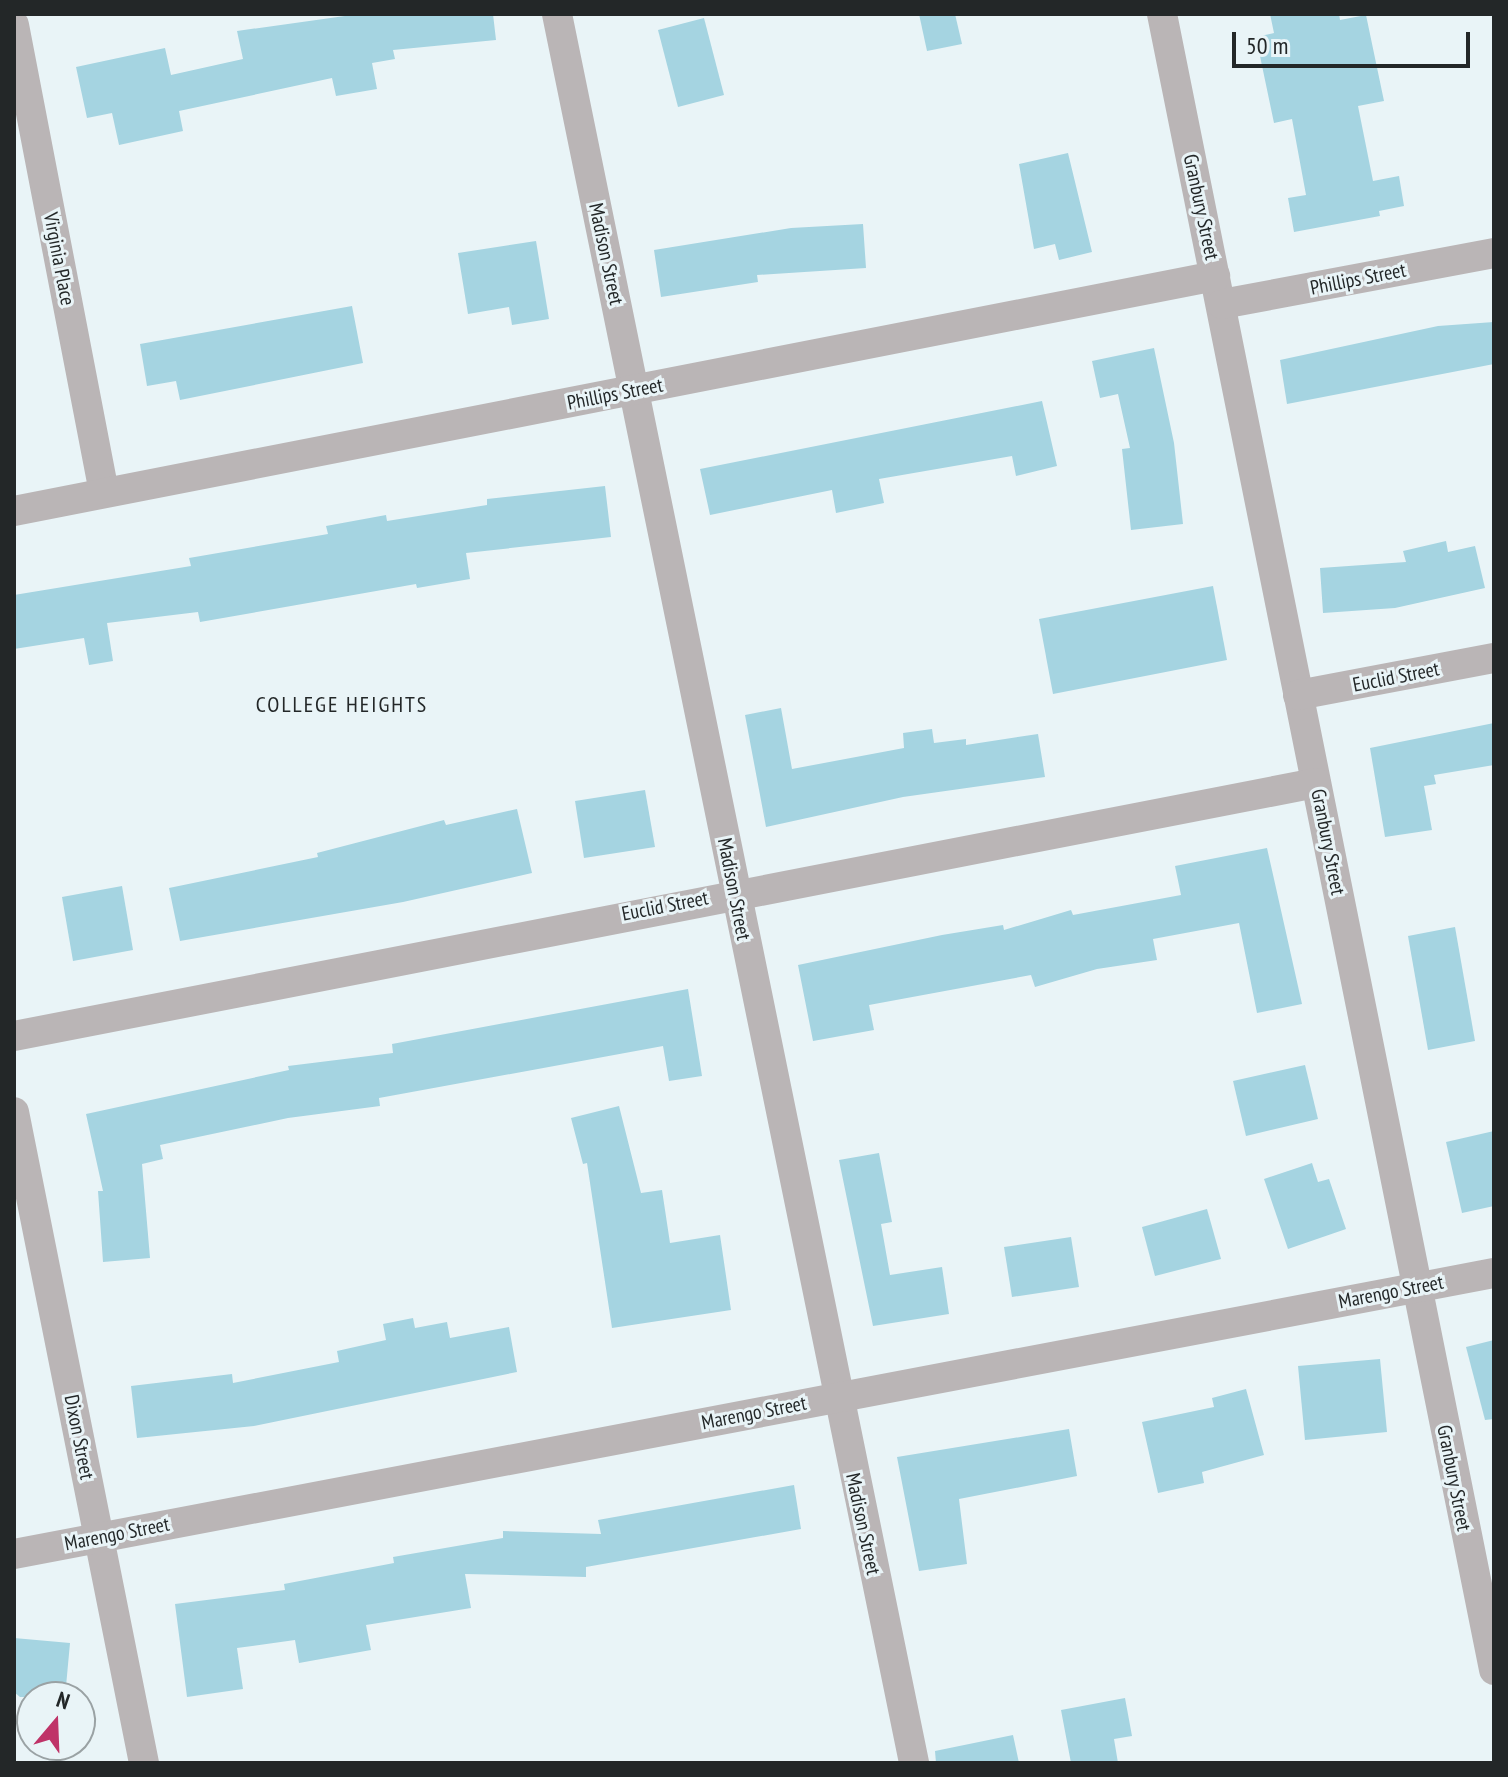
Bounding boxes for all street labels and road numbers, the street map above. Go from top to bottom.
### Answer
street label: Granbury Street [1178,152,1224,262]
street label: Madison Street [583,201,629,307]
street label: Virginia Place [38,211,80,307]
street label: Phillips Street [1308,258,1408,300]
street label: Phillips Street [565,373,665,415]
street label: Euclid Street [1351,657,1441,697]
street label: Granbury Street [1306,787,1350,897]
street label: Madison Street [712,836,756,942]
street label: Euclid Street [620,886,710,926]
street label: Marengo Street [1337,1270,1445,1314]
street label: Marengo Street [700,1391,808,1435]
street label: Dixon Street [59,1393,99,1481]
street label: Granbury Street [1432,1423,1476,1533]
street label: Madison Street [840,1471,886,1577]
street label: Marengo Street [63,1512,171,1556]

